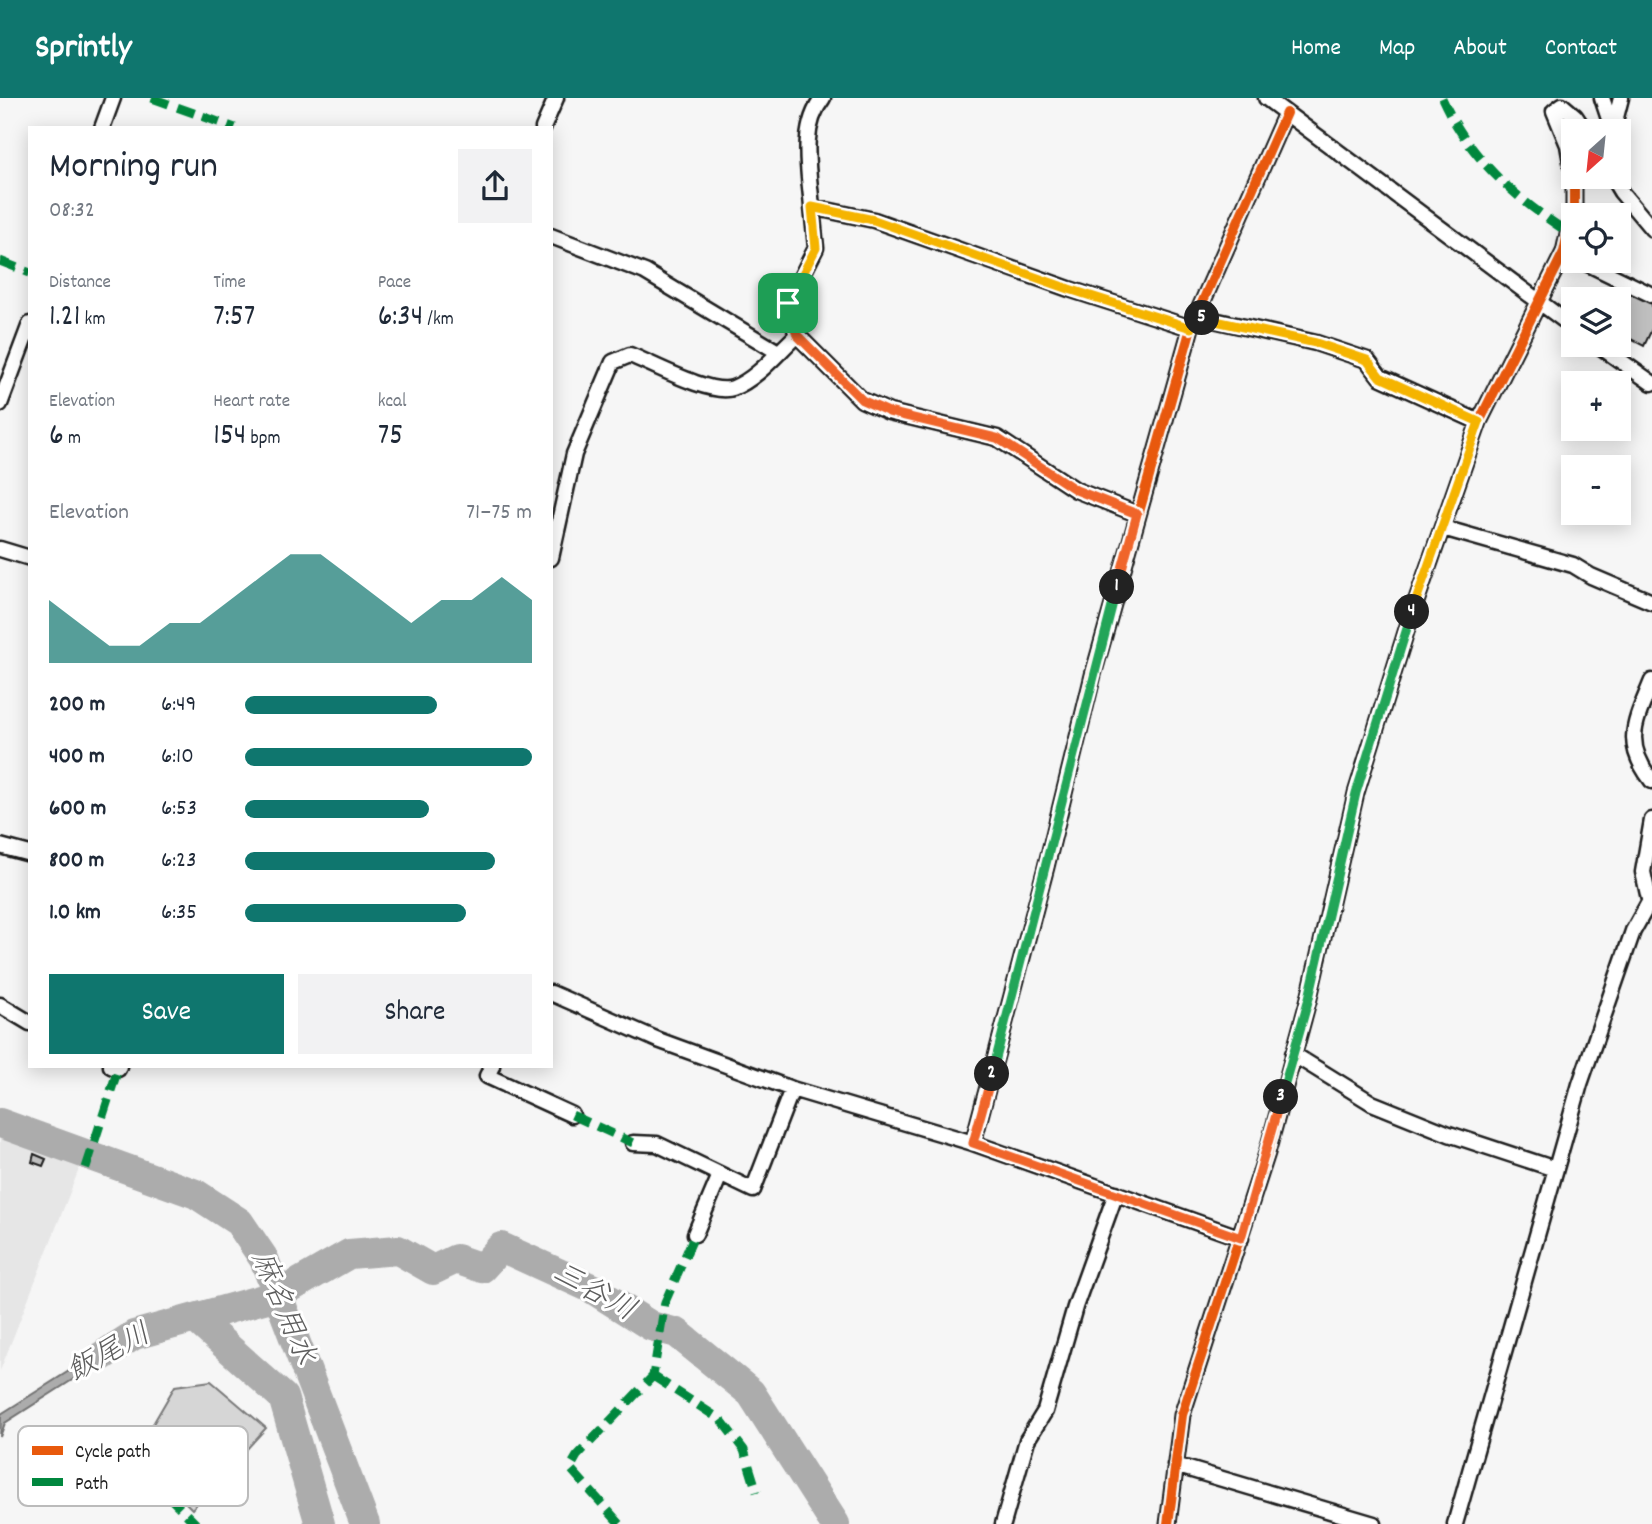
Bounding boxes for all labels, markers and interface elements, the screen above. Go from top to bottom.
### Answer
text: Sprintly [35,26,132,73]
text: Home [1291,32,1341,66]
text: Map [1379,32,1415,66]
text: About [1453,32,1507,66]
text: Contact [1545,32,1617,66]
north arrow [1561,119,1631,189]
map controls [1561,119,1631,525]
text: Morning run [49,141,218,196]
button: share [458,149,532,223]
text: 08:32 [49,195,95,228]
button: locate [1561,203,1631,273]
text: Distance [49,270,111,297]
text: Time [213,270,246,297]
text: Pace [378,270,411,297]
pin [758,273,818,333]
icon: arrive [769,284,807,322]
button: layers [1561,287,1631,357]
text: 1.21 [49,297,80,340]
text: 7:57 [213,297,255,340]
text: 6:34 [378,297,423,340]
pin: 5 [1184,300,1220,336]
text: 5 [1197,304,1206,331]
text: km [80,307,105,334]
text: /km [423,307,454,334]
button: + [1561,371,1631,441]
text: Elevation [49,389,115,416]
text: Heart rate [213,389,290,416]
text: kcal [378,389,407,416]
text: 6 [49,416,64,459]
text: 154 [213,416,246,459]
text: 75 [378,416,403,459]
text: m [64,426,81,453]
text: bpm [246,426,281,453]
button: − [1561,455,1631,525]
text: Elevation [49,497,129,530]
text: 71–75 m [466,497,532,530]
pin: 1 [1100,570,1134,604]
text: 1 [1114,573,1119,600]
pin: 4 [1394,594,1430,630]
text: 4 [1408,598,1415,625]
text: 200 m [49,689,105,722]
text: 6:49 [161,689,196,722]
text: 400 m [49,741,105,774]
text: 6:10 [161,741,194,774]
text: 600 m [49,793,106,826]
text: 6:53 [161,793,197,826]
text: 800 m [49,845,104,878]
text: 6:23 [161,845,196,878]
text: 1.0 km [49,897,101,930]
text: 6:35 [161,897,197,930]
button: Save [49,974,284,1054]
button: Share [298,974,532,1054]
pin: 2 [974,1056,1010,1091]
text: 2 [987,1060,996,1087]
pin: 3 [1264,1080,1298,1114]
text: 3 [1276,1083,1285,1110]
water label: 麻名用水 [238,1245,324,1373]
water label: 三谷川 [543,1253,643,1335]
water label: 飯尾川 [60,1315,160,1395]
legend [18,1426,248,1506]
text: Cycle path [75,1440,150,1467]
text: Path [75,1472,108,1499]

